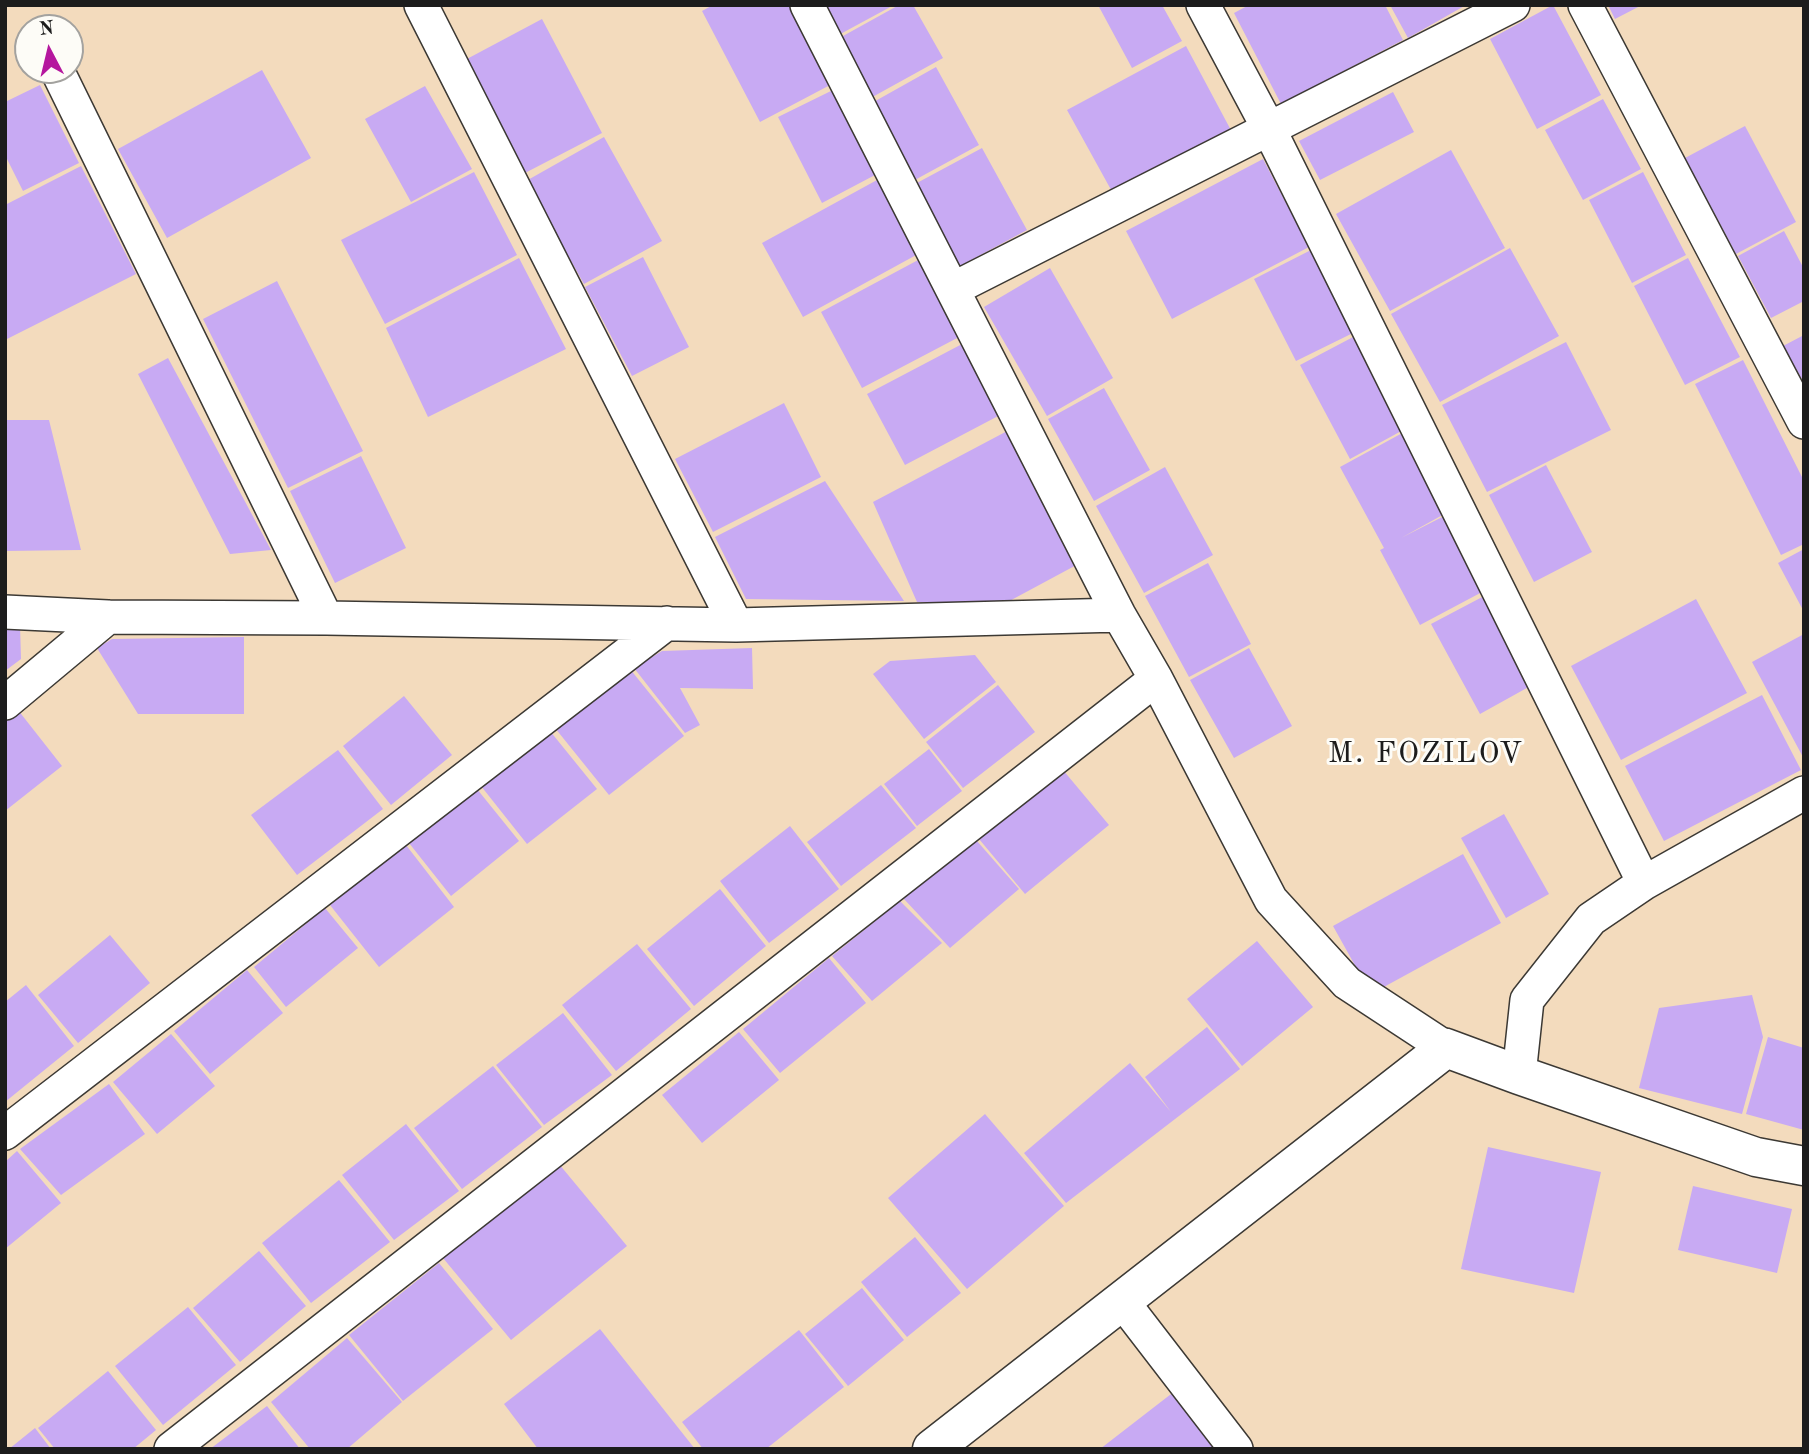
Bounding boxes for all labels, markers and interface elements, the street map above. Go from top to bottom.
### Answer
north arrow [14,14,84,84]
text: N [38,19,55,40]
district label: M. FOZILOV [1329,736,1523,772]

